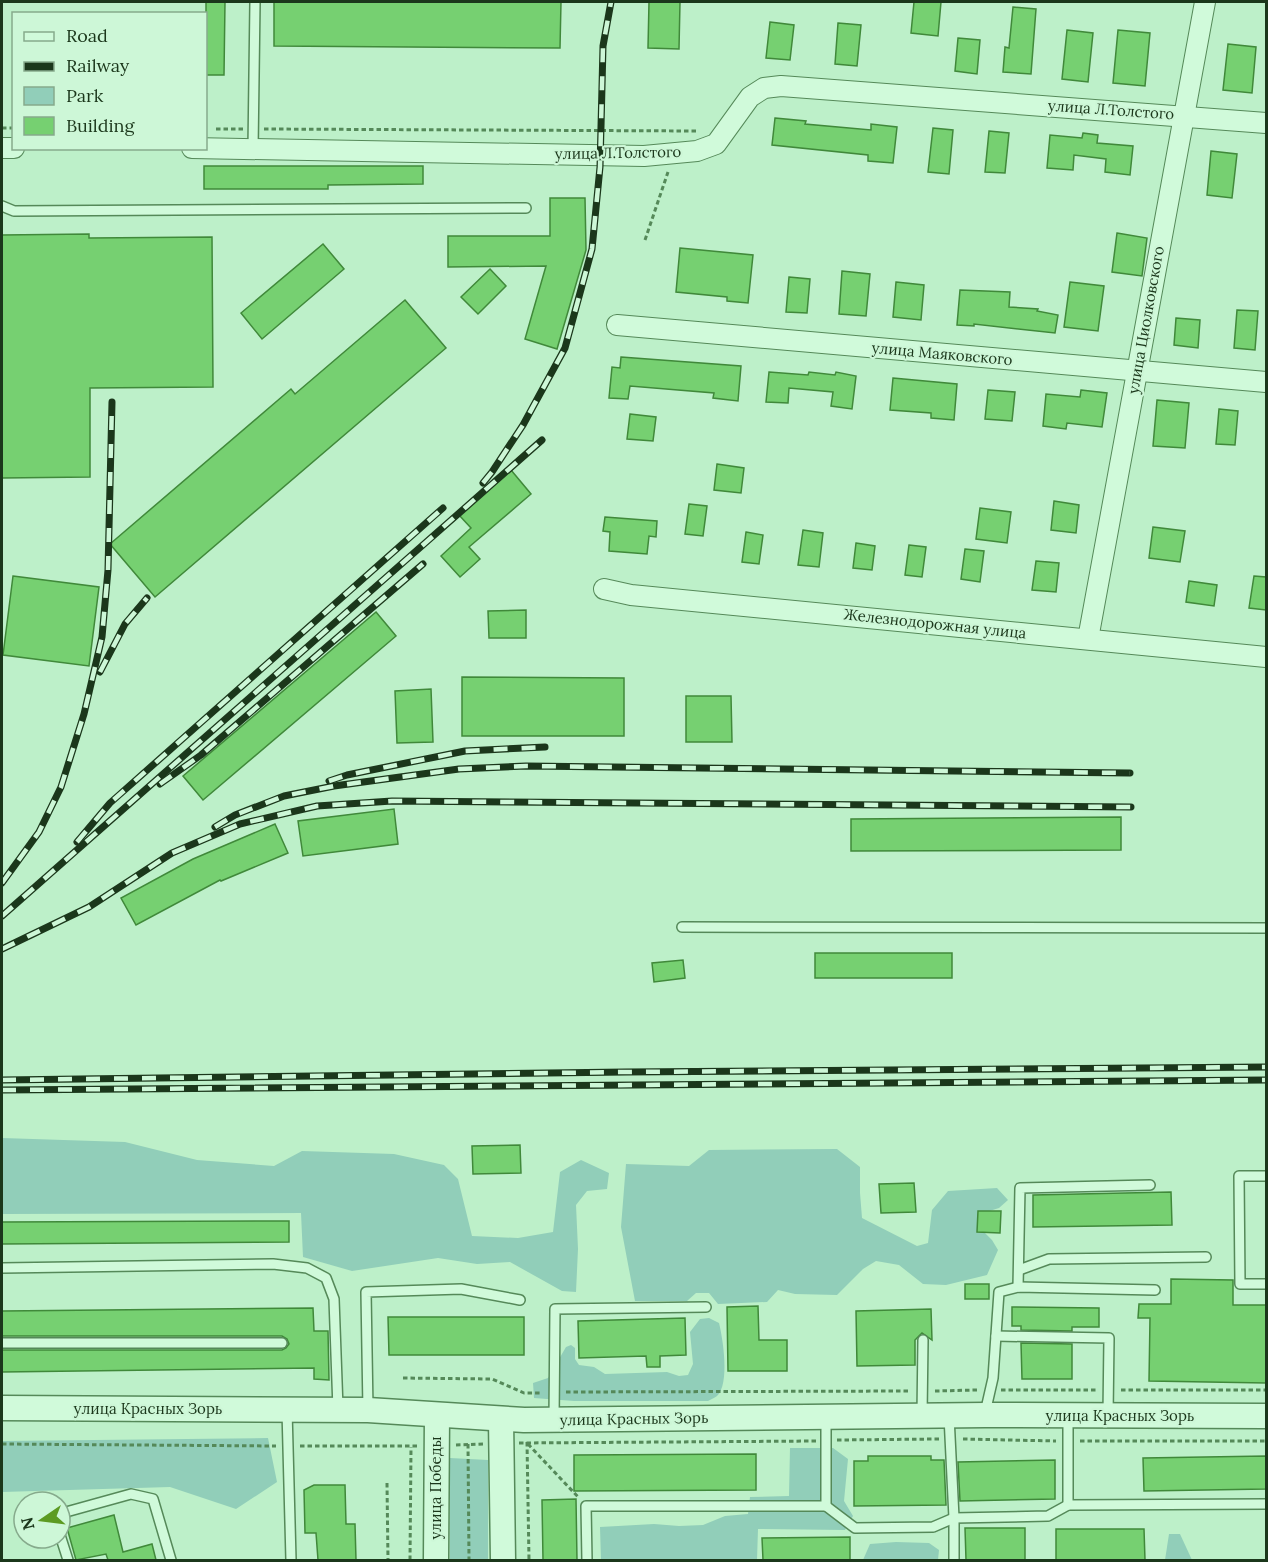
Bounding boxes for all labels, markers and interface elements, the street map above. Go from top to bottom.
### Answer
legend [12,12,207,150]
text: Road [66,24,108,47]
text: Railway [66,54,130,77]
text: Park [66,84,104,107]
street label: улица Л.Толстого [1047,96,1175,123]
text: Building [66,114,136,137]
street label: улица Л.Толстого [555,142,682,163]
street label: улица Циолковского [1123,244,1168,395]
street label: улица Маяковского [871,338,1013,369]
street label: Железнодорожная улица [843,604,1028,643]
street label: улица Красных Зорь [74,1399,222,1418]
street label: улица Красных Зорь [1046,1406,1194,1425]
street label: улица Красных Зорь [559,1408,709,1429]
street label: улица Победы [426,1436,445,1540]
north arrow [12,1490,72,1550]
text: N [16,1515,39,1532]

